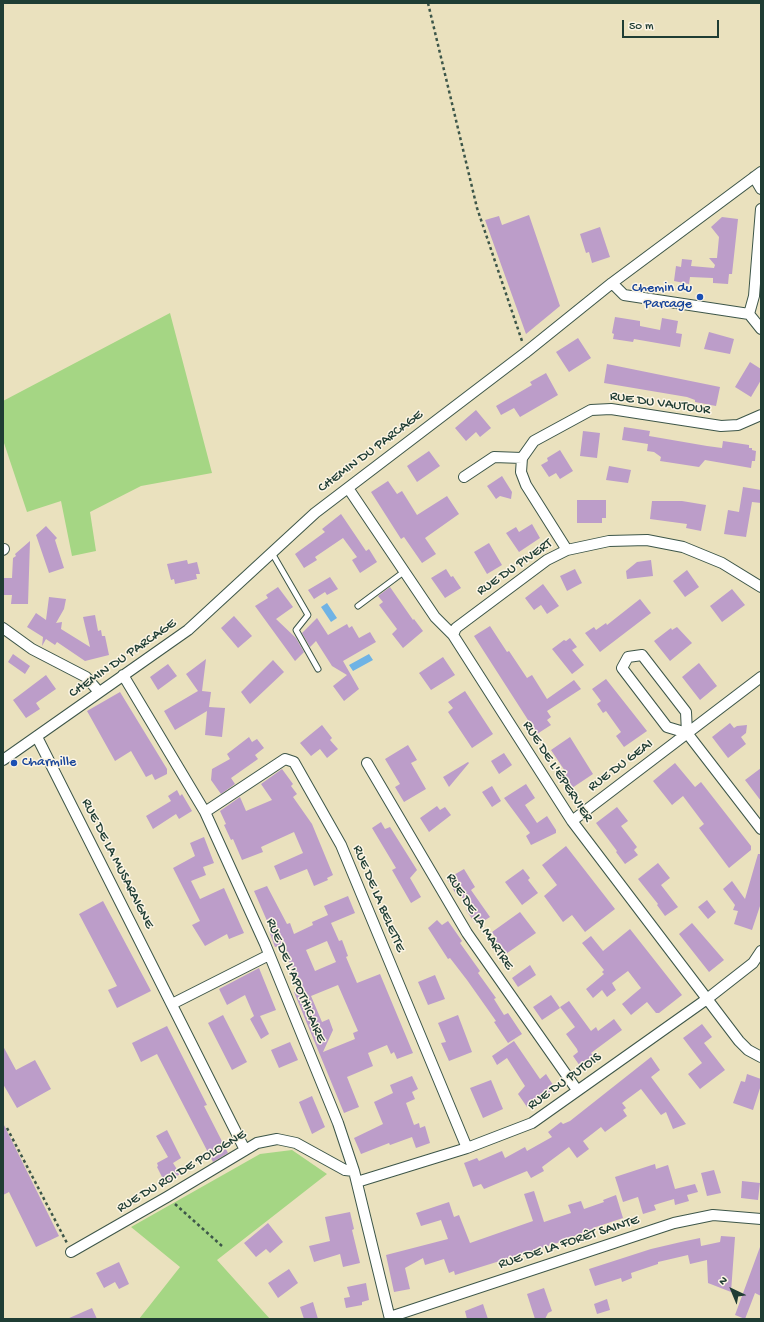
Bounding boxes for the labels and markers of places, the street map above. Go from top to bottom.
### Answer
place label: Chemin du Parcage [632,281,692,314]
marker: Chemin du Parcage [695,292,705,302]
place label: Charmille [22,755,76,771]
marker: Charmille [9,758,19,768]

